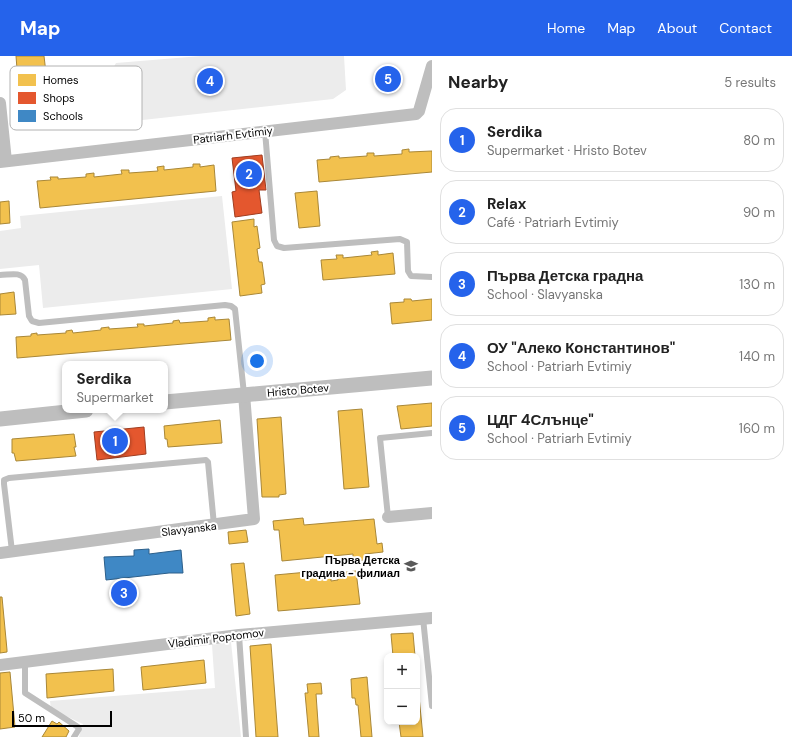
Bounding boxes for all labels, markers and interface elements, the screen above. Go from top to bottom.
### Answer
text: Map [20,16,60,41]
text: Home [547,19,585,37]
text: Map [607,19,635,37]
text: About [657,19,697,37]
text: Contact [719,19,772,37]
pin: 5 [375,64,401,94]
legend [10,66,142,130]
pin: 4 [197,66,223,96]
text: Nearby [448,71,508,93]
text: Homes [43,73,79,87]
text: 5 results [724,74,776,91]
text: Shops [43,91,75,105]
text: Schools [43,109,83,123]
text: Serdika [487,122,542,142]
street label: Patriarh Evtimiy [193,123,273,147]
text: 1 [460,132,464,149]
text: 80 m [743,132,775,149]
text: Supermarket · Hristo Botev [487,142,647,159]
pin: 2 [236,159,262,189]
text: Relax [487,194,526,214]
text: 2 [458,204,466,221]
text: 90 m [743,204,775,221]
text: Café · Patriarh Evtimiy [487,214,619,231]
text: Първа Детска градна [487,266,643,286]
text: 3 [458,276,466,293]
text: 130 m [739,276,775,293]
text: School · Slavyanska [487,286,603,303]
text: ОУ "Алеко Константинов" [487,338,675,358]
text: 4 [458,348,466,365]
text: 140 m [739,348,775,365]
your location [247,351,267,371]
text: School · Patriarh Evtimiy [487,358,632,375]
popup [62,361,168,413]
text: Serdika [76,369,132,389]
street label: Hristo Botev [267,380,330,400]
text: Supermarket [76,389,154,406]
text: ЦДГ 4Слънце" [487,410,594,430]
text: 5 [458,420,466,437]
text: 160 m [739,420,775,437]
pin: 1 [102,426,128,456]
text: School · Patriarh Evtimiy [487,430,632,447]
street label: Slavyanska [161,519,217,539]
place label: Първа Детска градина - филиал [301,553,401,580]
school or university icon: Първа Детска градина - филиал [403,558,419,574]
pin: 3 [111,578,137,608]
street label: Vladimir Poptomov [167,625,265,651]
map controls [384,653,420,725]
button: + [384,653,420,689]
button: − [384,689,420,725]
scale bar [12,709,112,728]
text: 50 m [18,711,45,725]

